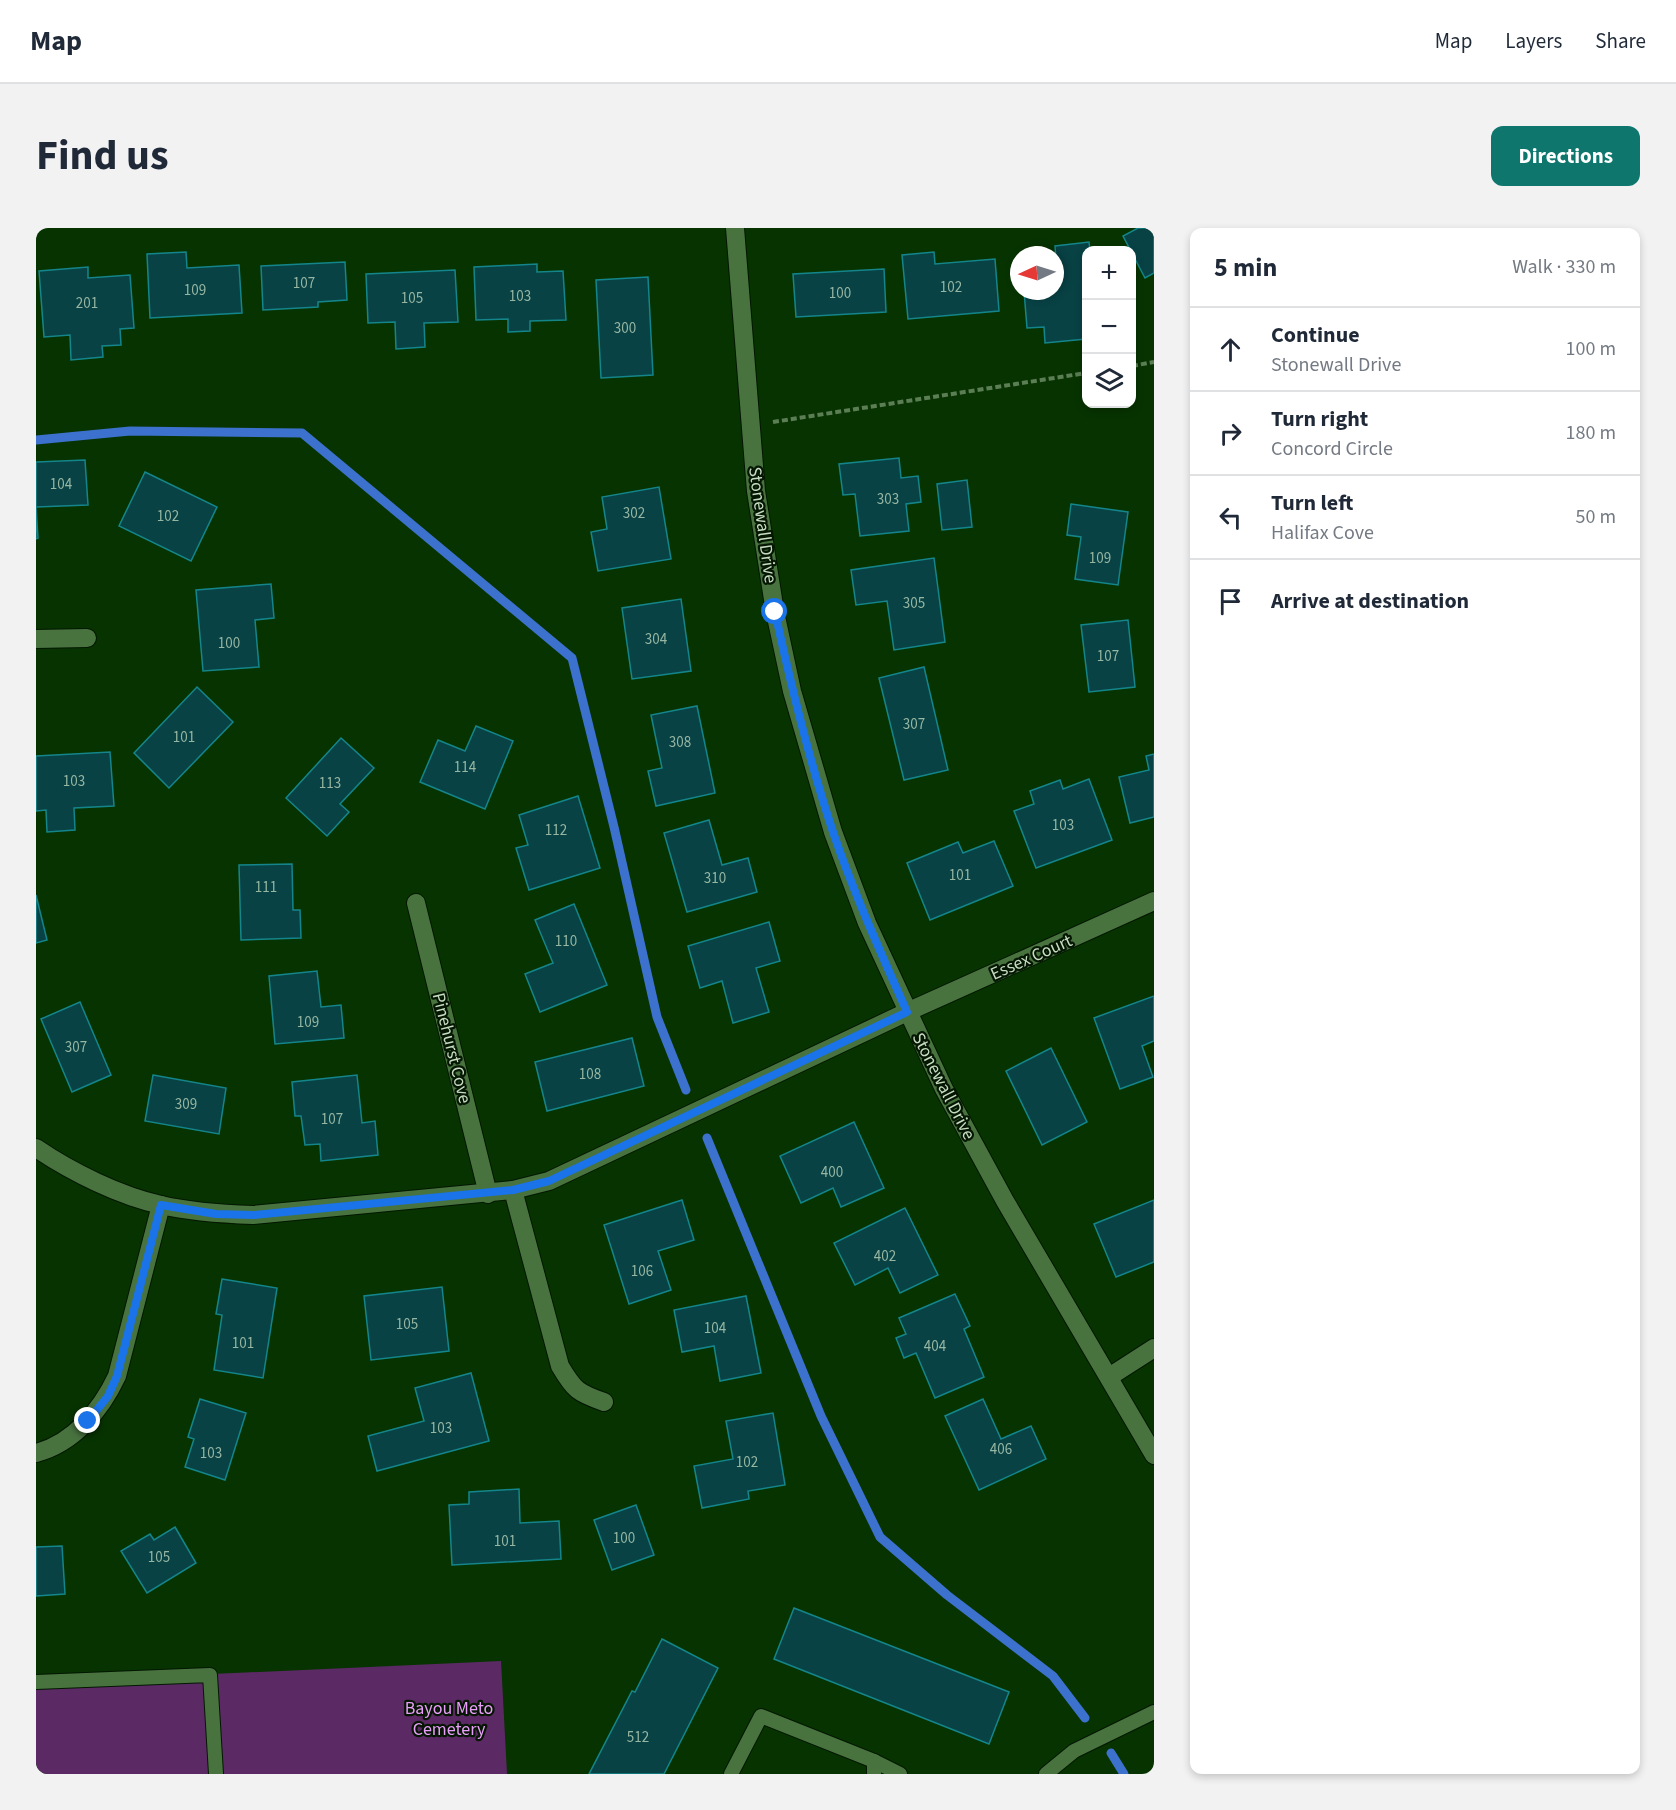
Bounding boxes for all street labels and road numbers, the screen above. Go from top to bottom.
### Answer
street label: Stonewall Drive [742,465,783,585]
street label: Essex Court [986,928,1076,987]
street label: Pinehurst Cove [426,990,477,1106]
street label: Stonewall Drive [906,1028,981,1144]

